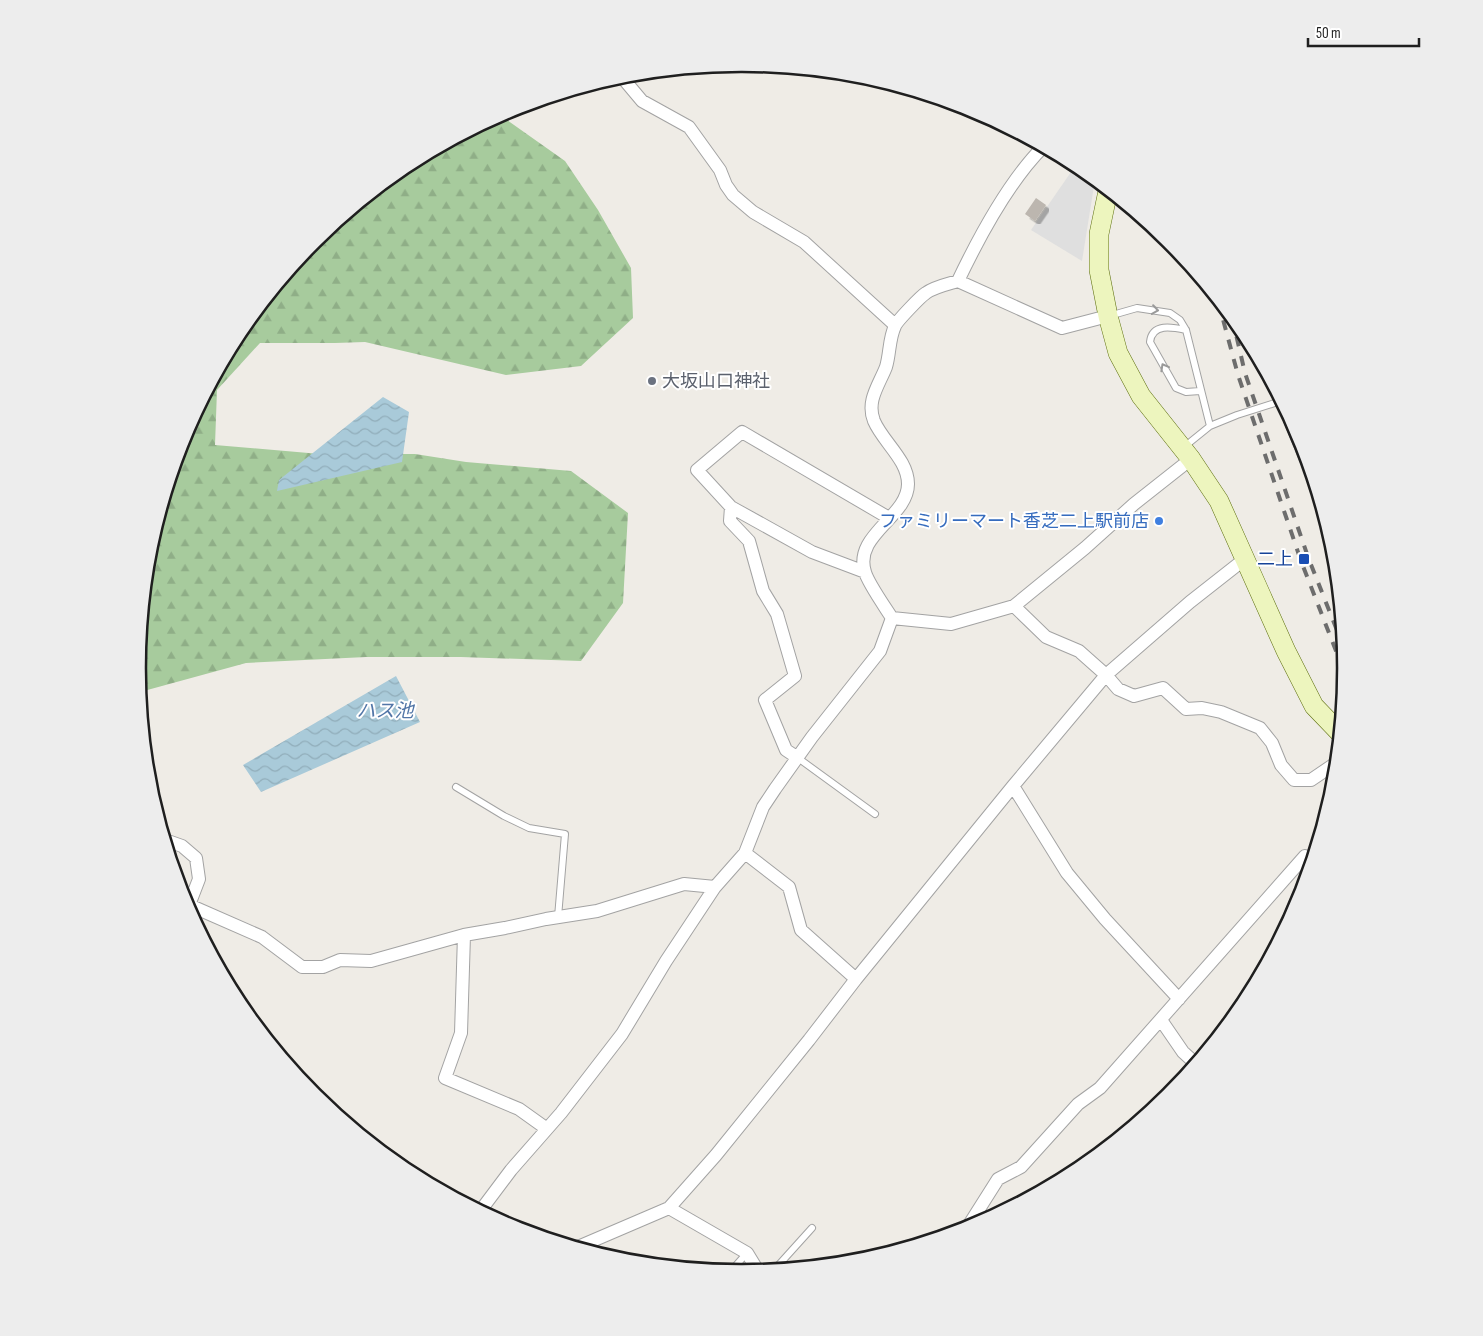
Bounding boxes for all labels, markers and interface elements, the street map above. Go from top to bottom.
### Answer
scale bar [1308,15,1419,47]
text: 50 m [1316,24,1341,43]
one-way arrow [1151,305,1160,315]
one-way arrow [1160,363,1170,372]
place label: 大坂山口神社 [662,371,770,392]
marker: 大坂山口神社 [646,375,658,387]
place label: ファミリーマート香芝二上駅前店 [879,511,1149,532]
marker: ファミリーマート香芝二上駅前店 [1153,515,1165,527]
place label: 二上 [1257,549,1293,570]
marker: 二上 [1297,552,1311,566]
water label: ハス池 [356,700,415,723]

